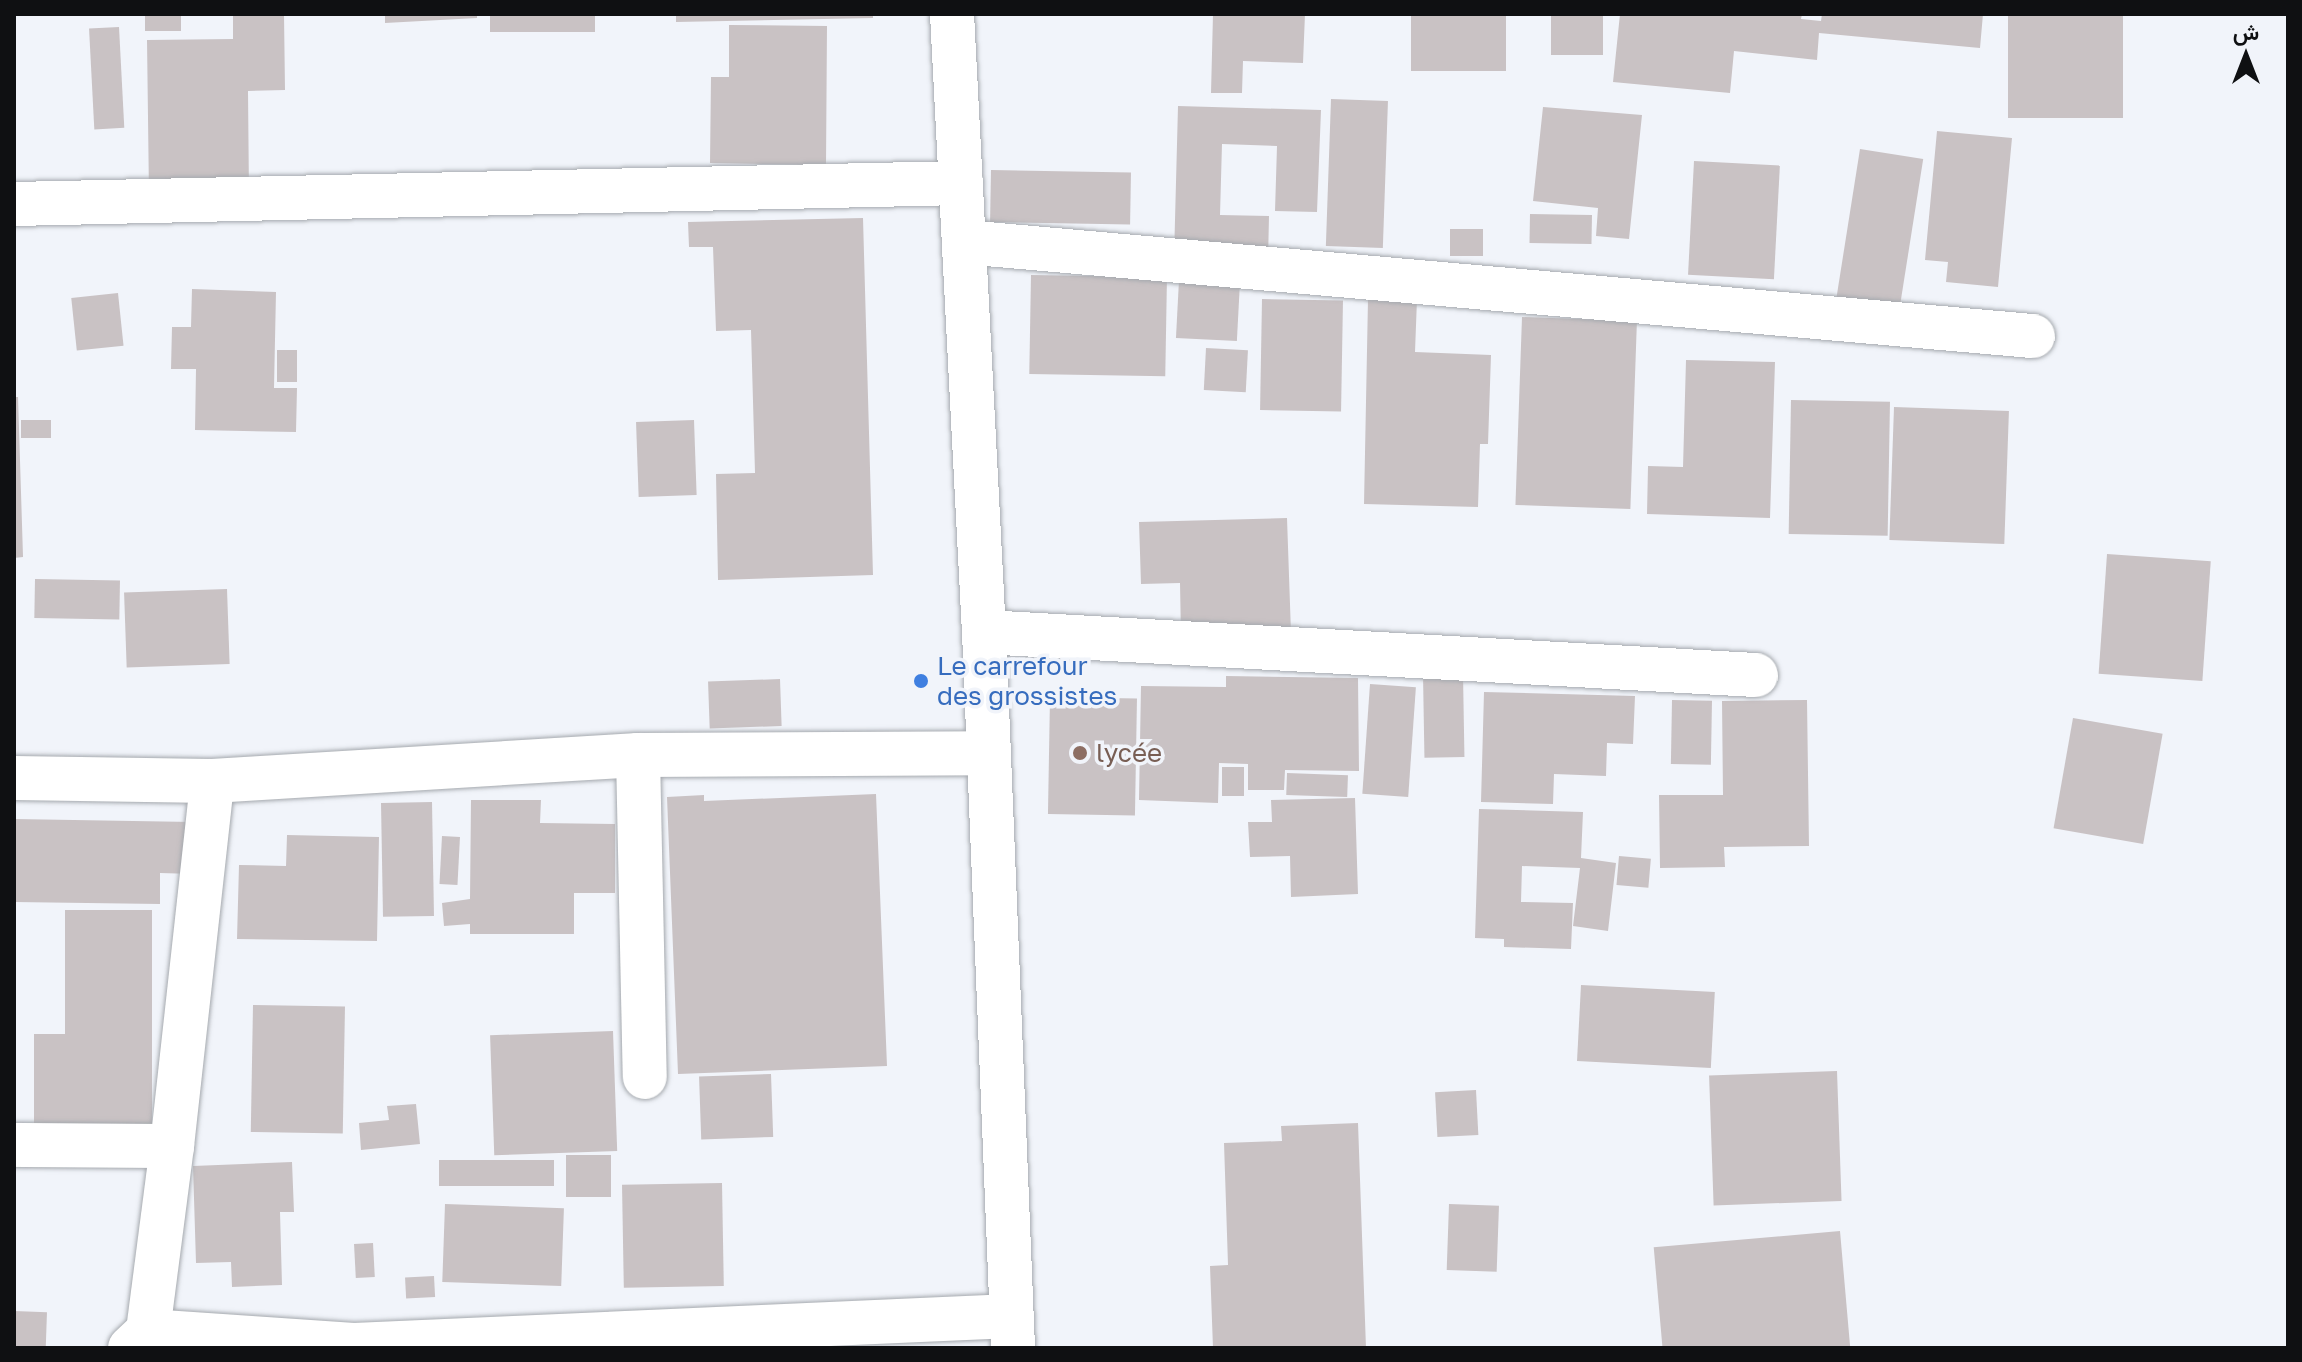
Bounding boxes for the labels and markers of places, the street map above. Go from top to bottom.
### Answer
place label: Le carrefour des grossistes [937,650,1117,712]
marker: Le carrefour des grossistes [912,672,930,690]
place label: lycée [1096,737,1162,769]
marker: lycée [1071,744,1089,762]

